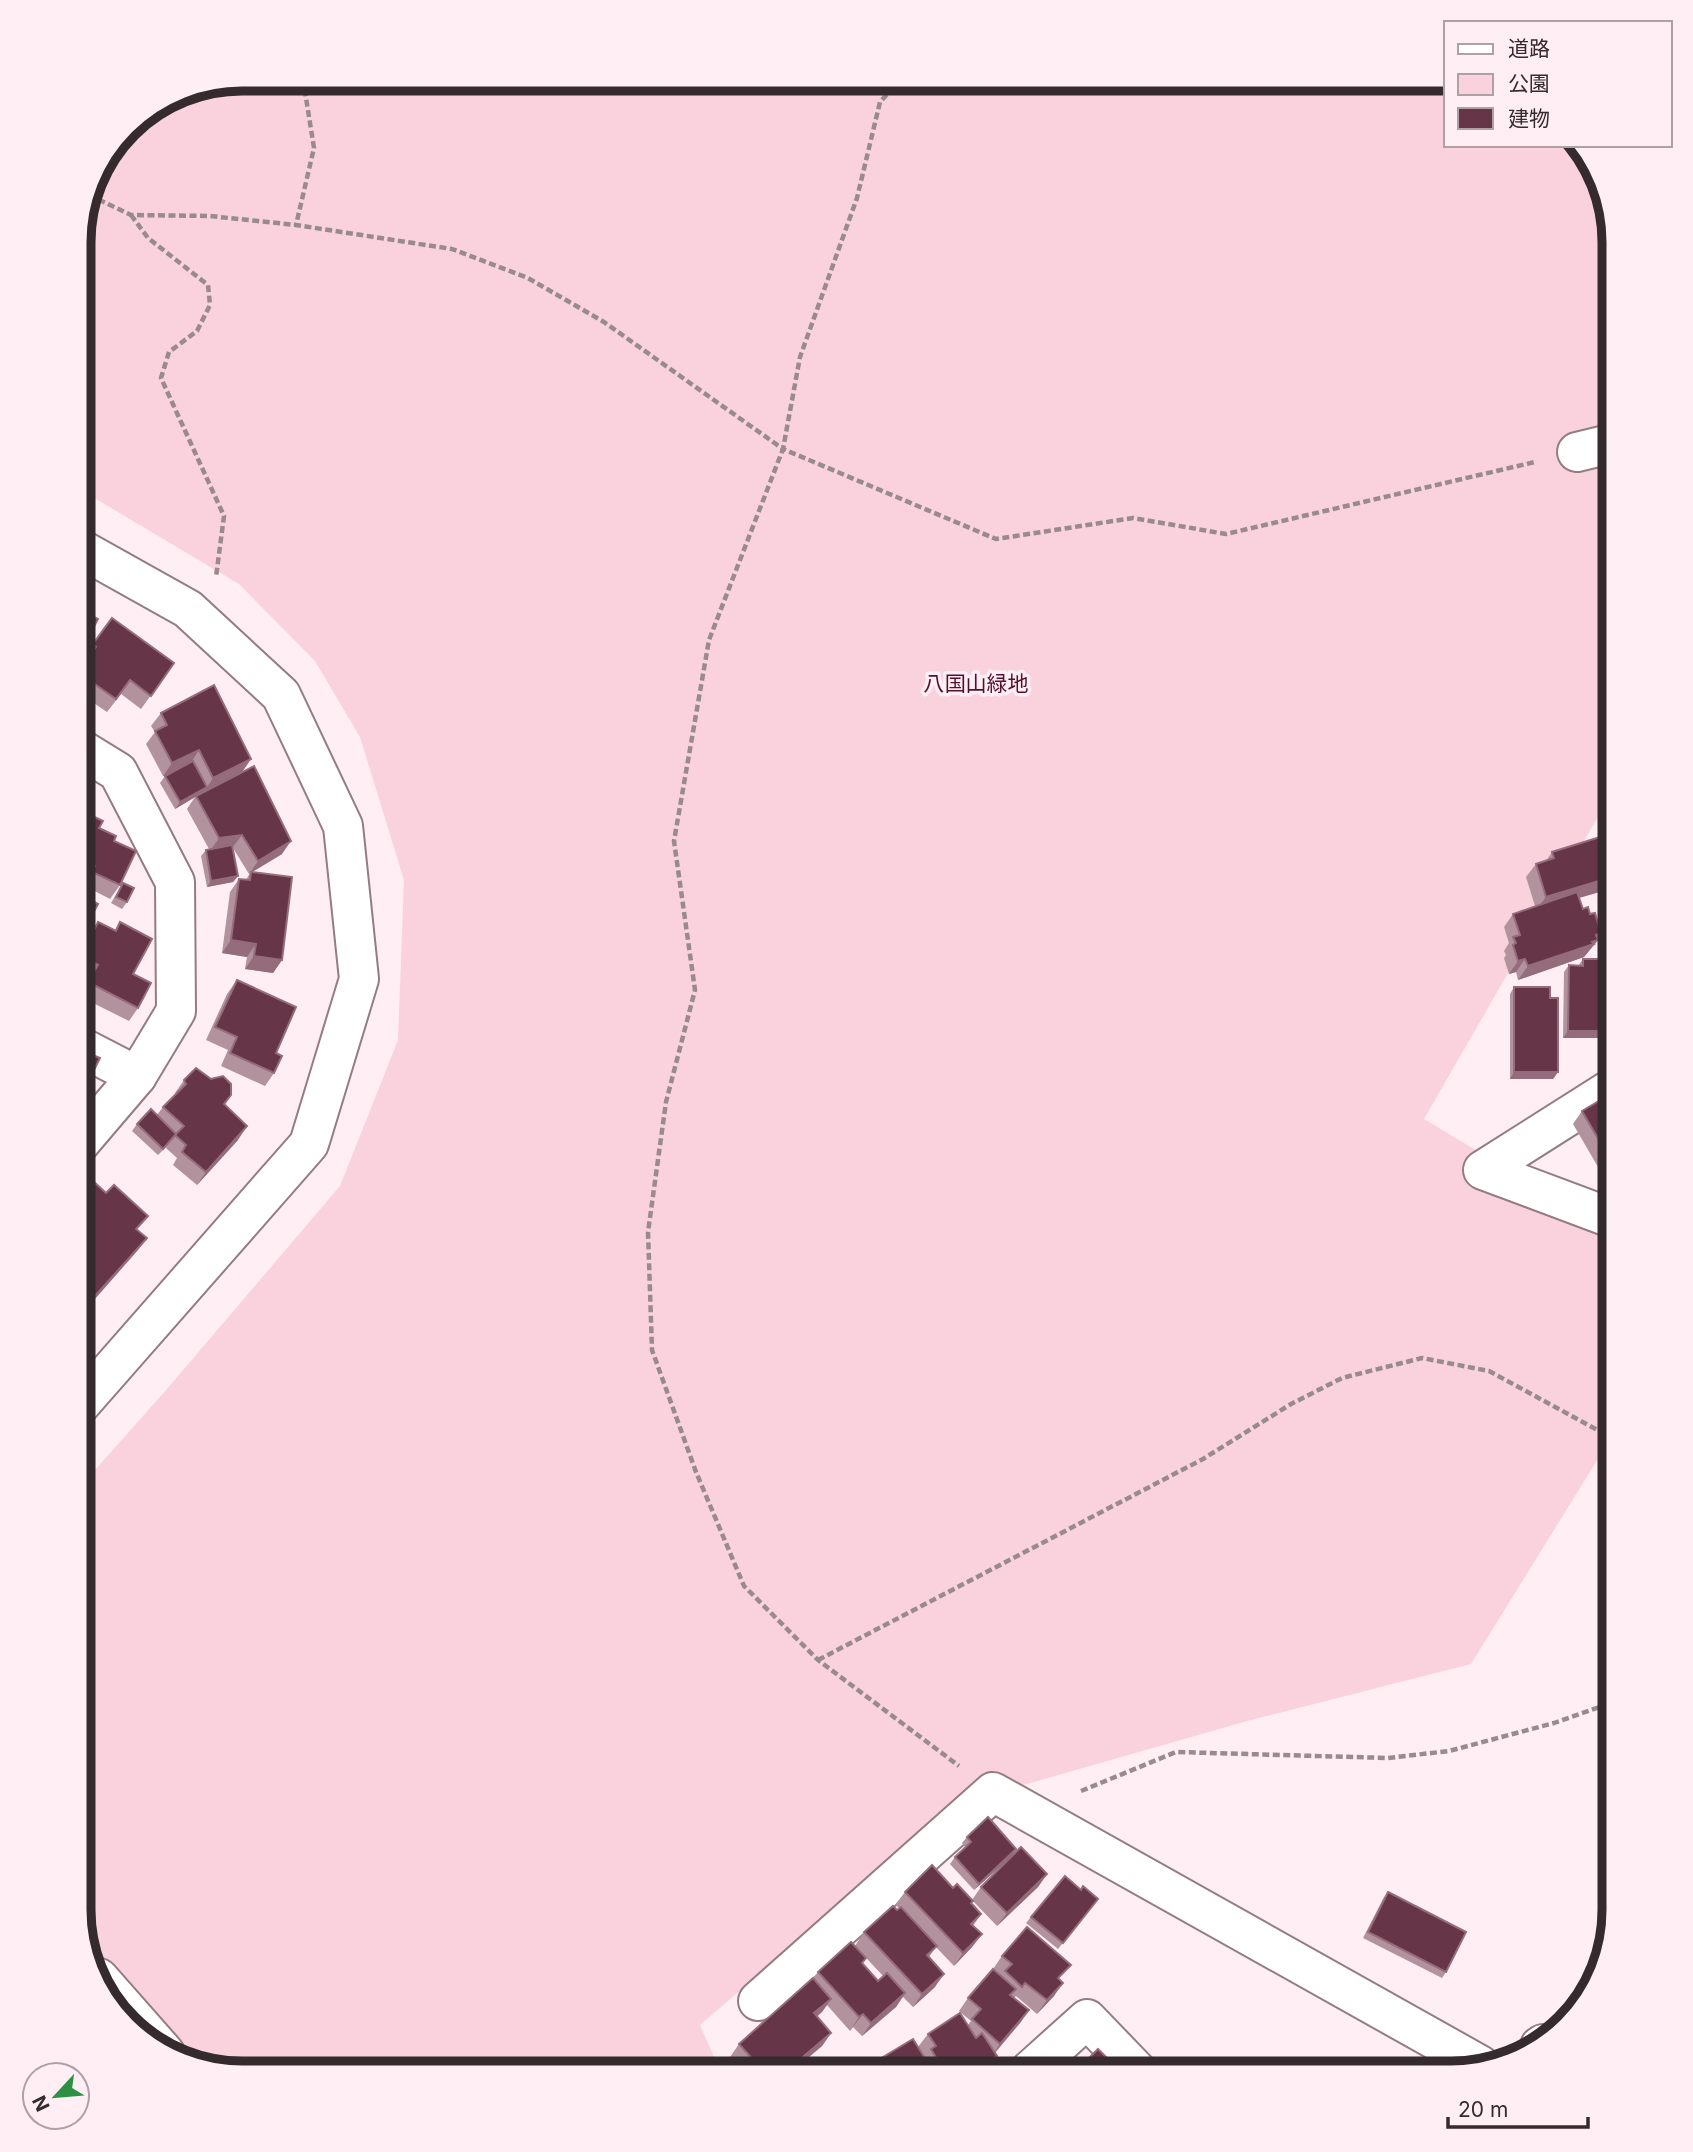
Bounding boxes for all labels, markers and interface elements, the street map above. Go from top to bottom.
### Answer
legend [1444,21,1672,147]
text: 道路 [1508,36,1550,61]
text: 公園 [1508,71,1550,96]
text: 建物 [1508,106,1550,131]
park label: 八国山緑地 [924,671,1029,696]
north arrow [21,2061,91,2131]
scale bar [1448,2086,1588,2130]
text: N [28,2092,55,2115]
text: 20 m [1458,2097,1508,2122]

